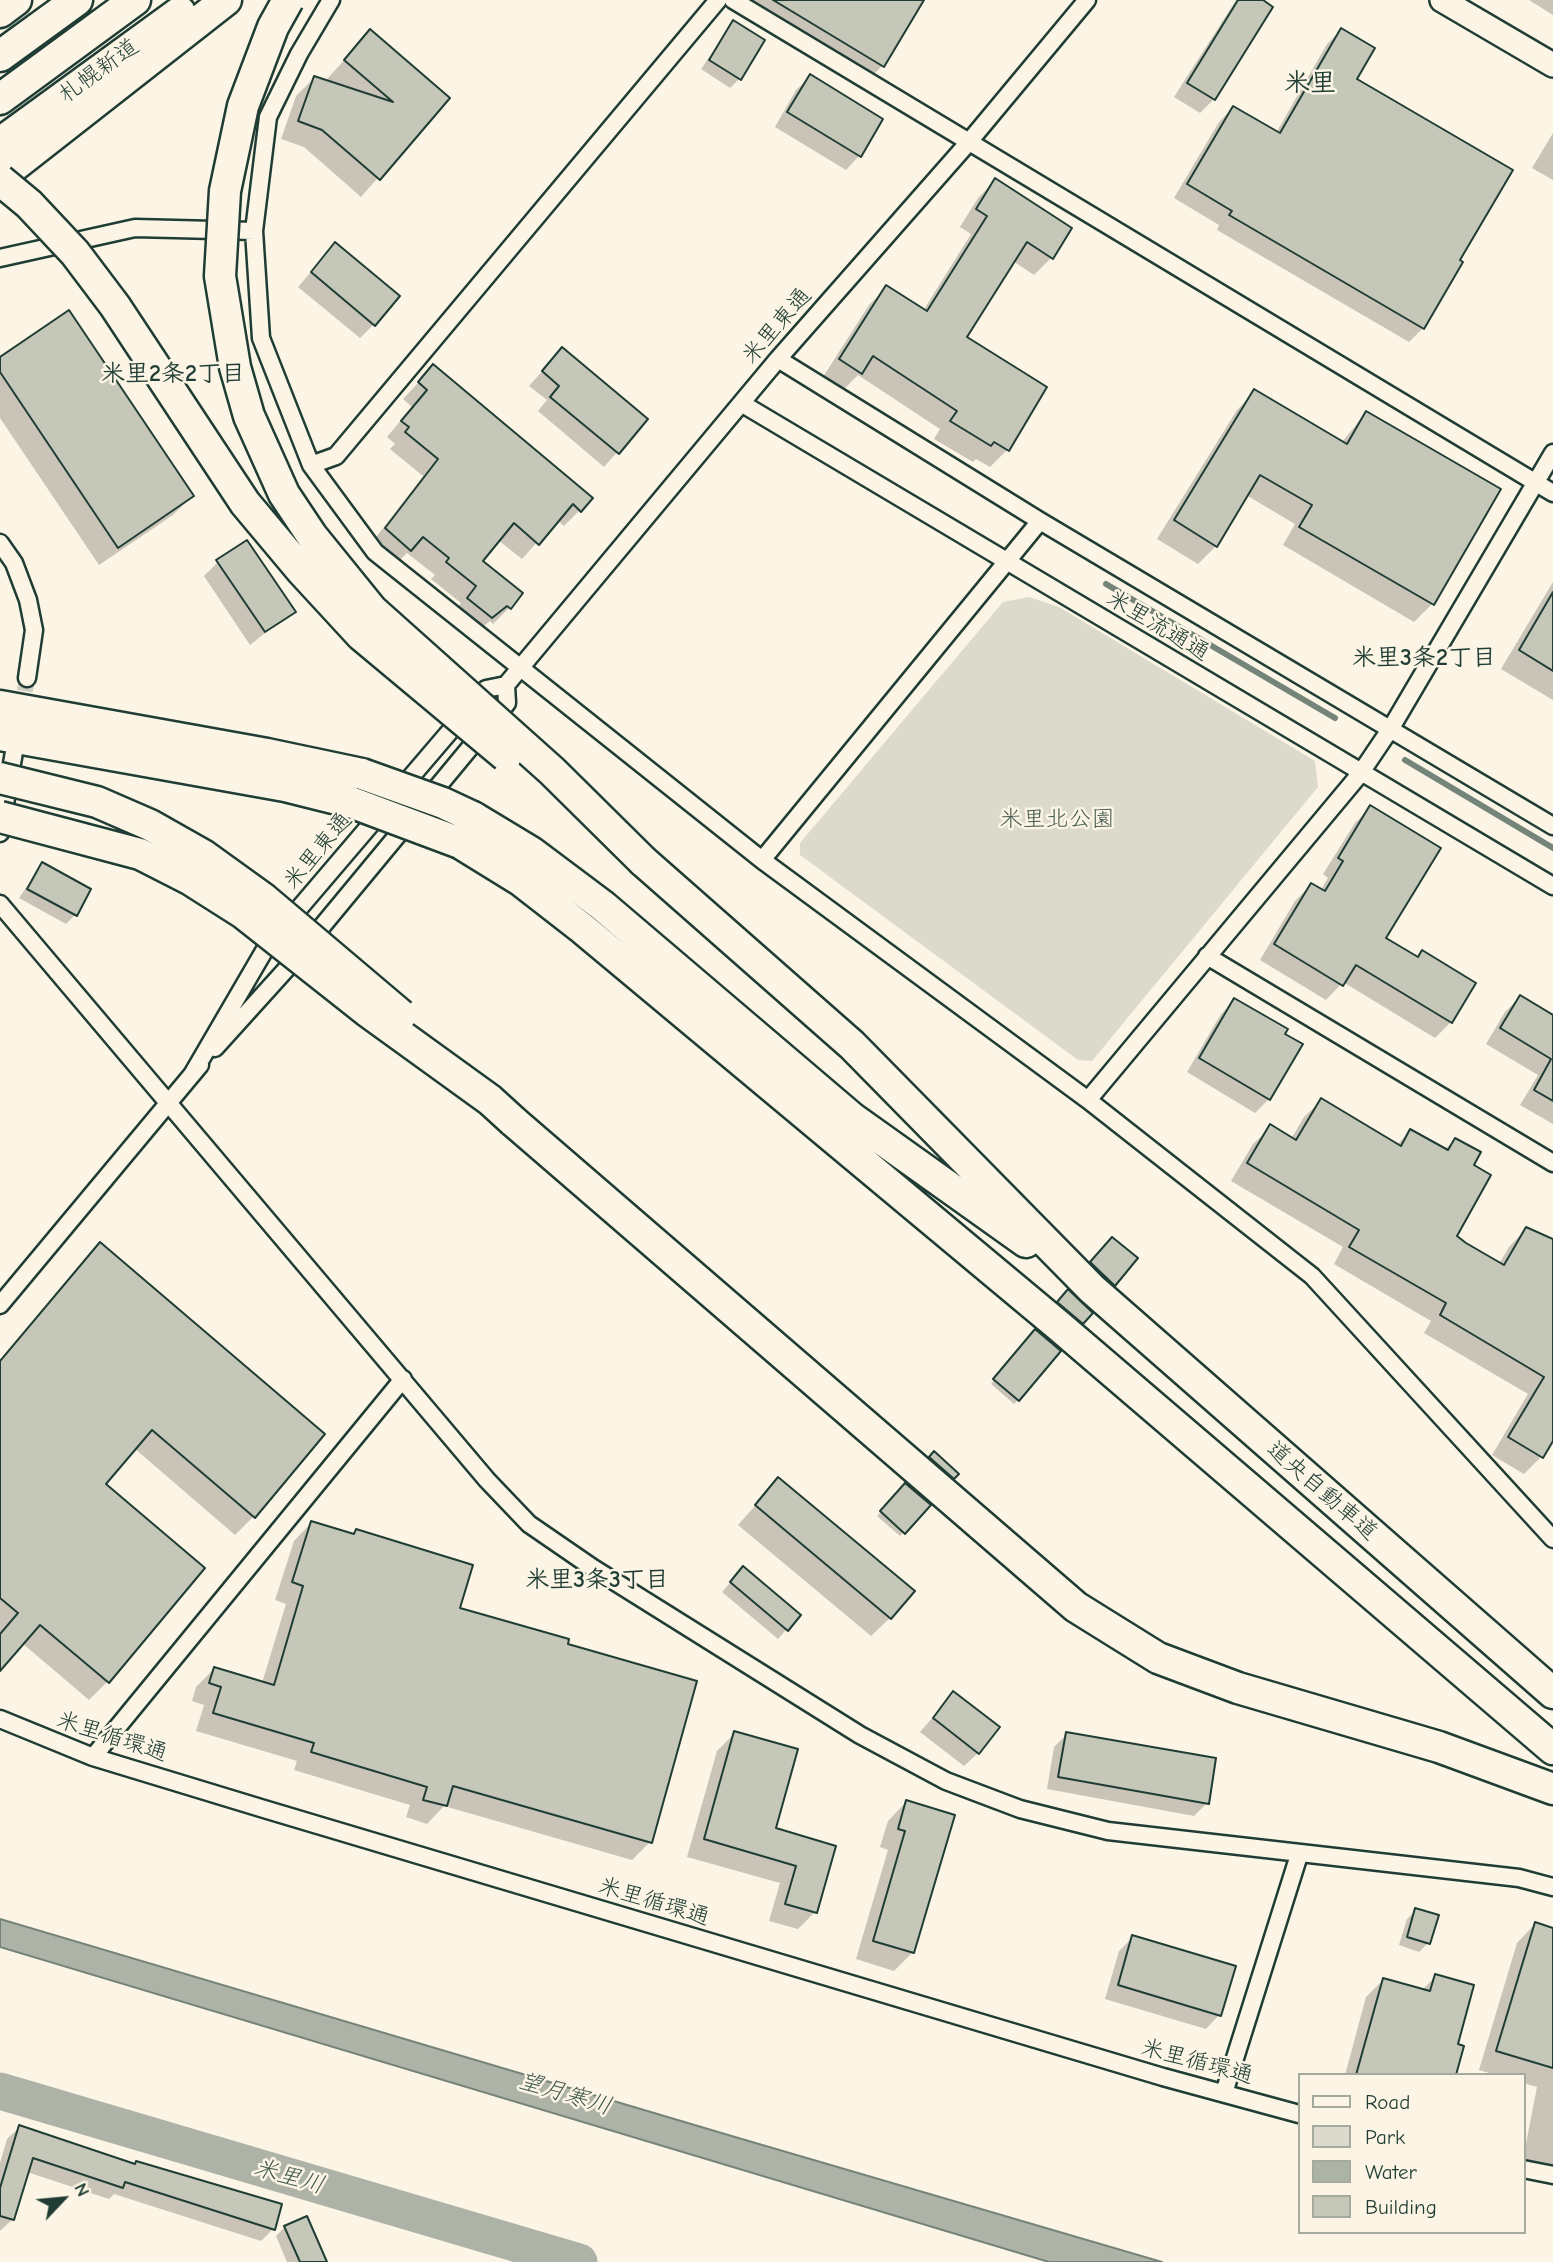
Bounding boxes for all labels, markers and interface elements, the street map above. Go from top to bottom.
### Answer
street label: 札幌新道 [54,33,144,109]
district label: 米里 [1284,68,1336,100]
street label: 米里東通 [736,282,818,370]
district label: 米里2条2丁目 [101,360,245,388]
street label: 米里流通通 [1102,585,1214,667]
district label: 米里3条2丁目 [1352,644,1496,672]
park label: 米里北公園 [1000,805,1114,833]
street label: 米里東通 [278,807,358,895]
street label: 道央自動車道 [1261,1435,1383,1547]
district label: 米里3条3丁目 [525,1566,669,1594]
street label: 米里循環通 [53,1706,171,1768]
street label: 米里循環通 [595,1872,713,1932]
street label: 米里循環通 [1138,2034,1256,2090]
water label: 望月寒川 [515,2066,615,2122]
legend [1298,2073,1525,2234]
text: Road [1365,2090,1410,2114]
text: Park [1365,2125,1405,2149]
water label: 米里川 [250,2153,328,2201]
text: Water [1365,2160,1417,2184]
north arrow [28,2164,98,2234]
text: N [69,2179,94,2200]
text: Building [1365,2195,1437,2219]

